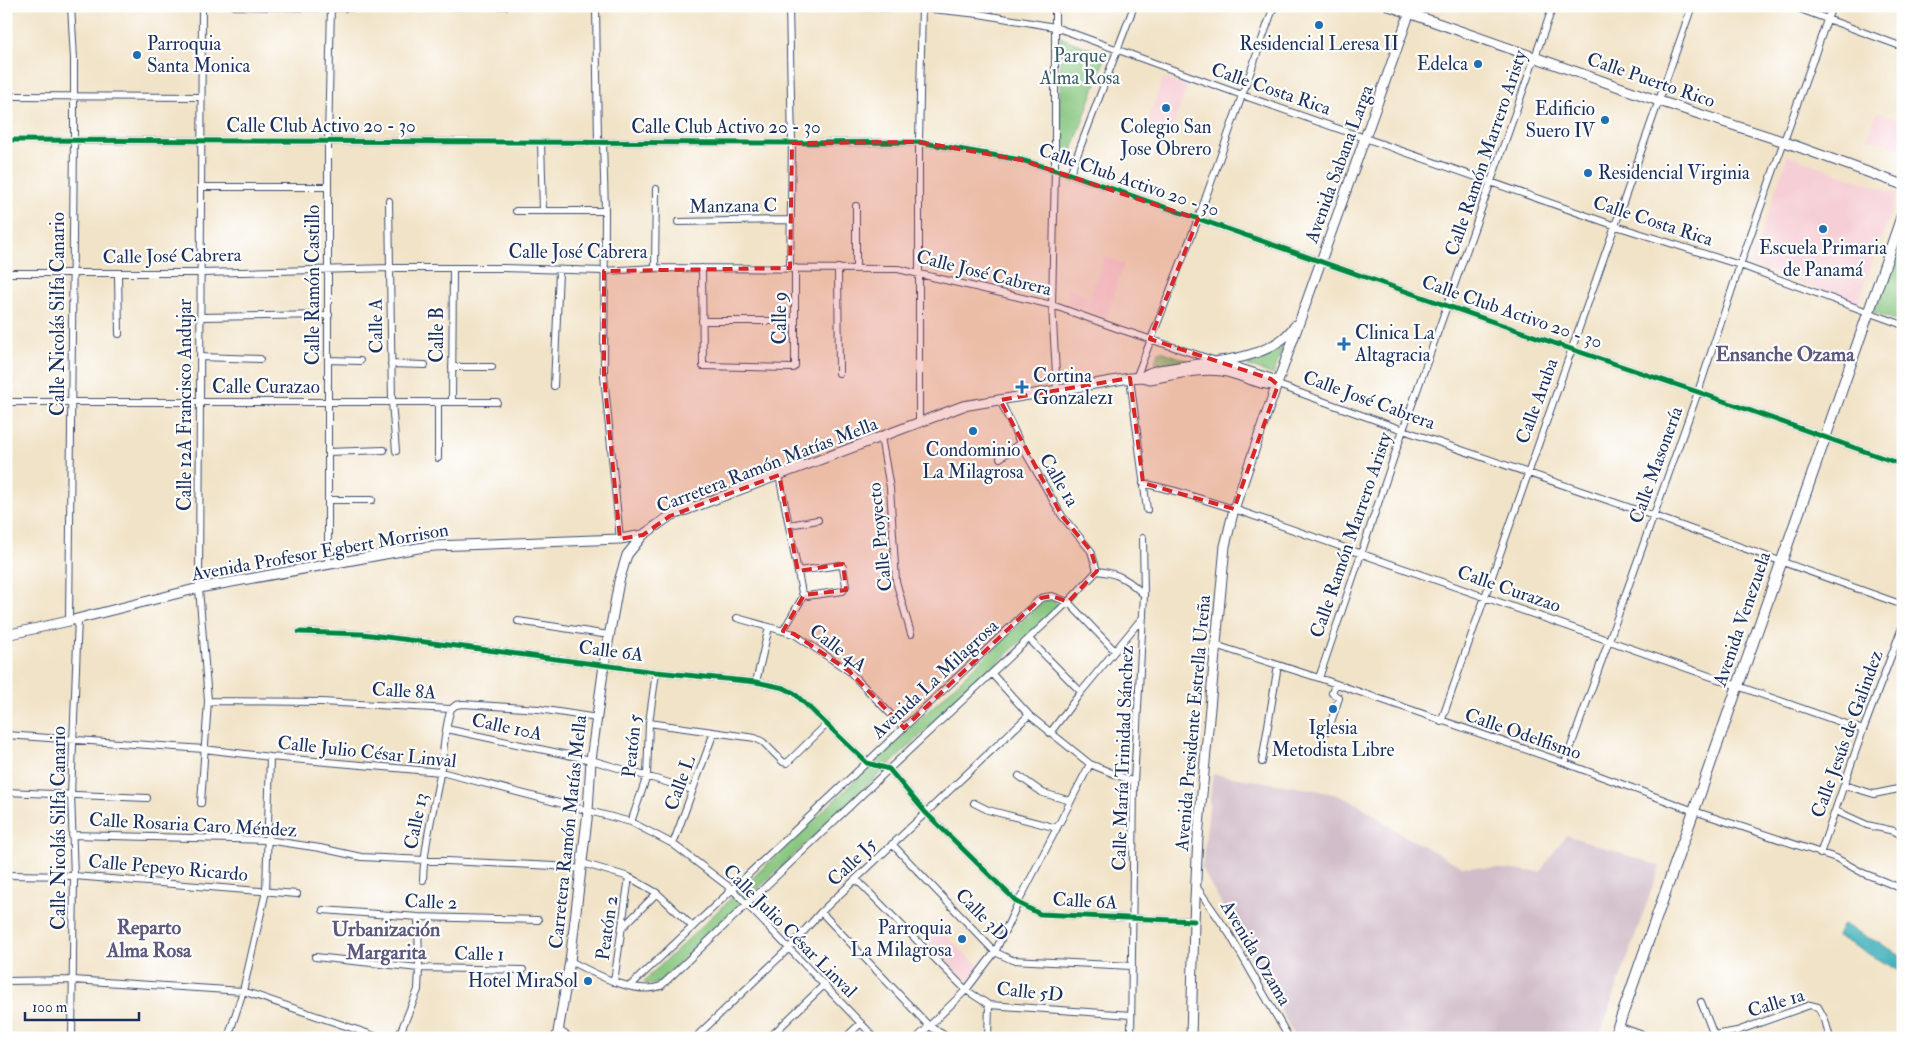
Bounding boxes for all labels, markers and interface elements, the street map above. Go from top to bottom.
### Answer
marker: Residencial Leresa II [1313,19,1325,31]
place label: Parroquia Santa Monica [147,32,251,78]
place label: Residencial Leresa II [1239,32,1399,56]
park label: Parque Alma Rosa [1039,44,1120,90]
street label: Calle Ramón Marrero Aristy [1440,46,1533,259]
street label: Calle Puerto Rico [1584,47,1718,113]
marker: Parroquia Santa Monica [131,49,143,61]
place label: Edelca [1417,52,1468,76]
street label: Calle Costa Rica [1208,57,1334,121]
marker: Edelca [1472,58,1484,70]
street label: Avenida Sabana Larga [1299,82,1379,247]
place label: Edificio Suero IV [1526,97,1596,143]
marker: Colegio San Jose Obrero [1160,102,1172,114]
street label: Calle Club Activo 20 - 30 [226,114,416,138]
marker: Edificio Suero IV [1599,114,1611,126]
street label: Calle Club Activo 20 - 30 [631,115,821,139]
place label: Colegio San Jose Obrero [1120,115,1212,161]
street label: Calle Club Activo 20 - 30 [1035,138,1223,222]
place label: Residencial Virginia [1598,161,1750,185]
marker: Residencial Virginia [1582,167,1594,179]
street label: Calle Costa Rica [1590,190,1716,252]
street label: Manzana C [689,193,777,219]
street label: Calle Ramón Castillo [301,205,325,365]
street label: Calle Nicolás Silfa Canario [46,212,70,416]
marker: Escuela Primaria de Panamá [1817,223,1829,235]
place label: Escuela Primaria de Panamá [1759,236,1887,282]
street label: Calle José Cabrera [509,240,648,264]
street label: Calle José Cabrera [102,243,242,269]
street label: Calle José Cabrera [914,245,1054,301]
street label: Calle Club Activo 20 - 30 [1418,270,1606,354]
street label: Calle 9 [768,292,792,344]
street label: Calle A [364,298,388,354]
street label: Calle 12A Francisco Andujar [173,299,197,511]
street label: Calle B [425,307,449,363]
place label: Clinica La Altagracia [1354,321,1435,367]
marker: Clinica La Altagracia [1337,337,1351,351]
district label: Ensanche Ozama [1715,342,1855,367]
street label: Calle Aruba [1510,355,1564,447]
place label: Cortina Gonzalez1 [1033,364,1114,410]
street label: Calle José Cabrera [1300,365,1439,435]
street label: Calle Curazao [212,375,320,399]
marker: Cortina Gonzalez1 [1015,380,1029,394]
street label: Calle Masonería [1624,403,1688,527]
street label: Carretera Ramón Matías Mella [653,412,881,518]
marker: Condominio La Milagrosa [967,425,979,437]
street label: Calle Ramón Marrero Aristy [1305,428,1398,641]
place label: Condominio La Milagrosa [922,438,1024,484]
street label: Calle 1a [1034,449,1084,511]
street label: Calle Proyecto [862,481,898,593]
street label: Avenida Profesor Egbert Morrison [189,518,451,587]
street label: Avenida Venezuela [1707,548,1776,690]
street label: Calle Curazao [1454,560,1564,618]
street label: Avenida Presidente Estrella Ureña [1170,594,1216,853]
street label: Avenida La Milagrosa [866,614,1004,745]
street label: Calle 4A [805,619,871,677]
street label: Calle 6A [577,635,645,667]
street label: Calle María Trinidad Sánchez [1107,645,1139,871]
street label: Calle Jesús de Galindez [1806,647,1888,821]
street label: Calle 8A [371,677,437,705]
marker: Iglesia Metodista Libre [1327,703,1339,715]
street label: Calle Odelfismo [1462,703,1584,765]
street label: Calle 10A [469,708,545,746]
street label: Peatón 5 [617,712,647,779]
street label: Carretera Ramón Matías Mella [544,714,592,950]
place label: Iglesia Metodista Libre [1271,716,1395,762]
street label: Calle Nicolás Silfa Canario [47,726,71,930]
street label: Calle Julio César Linval [276,731,458,773]
street label: Calle L [659,752,701,814]
street label: Calle 13 [399,791,433,851]
street label: Calle Rosaria Caro Méndez [88,808,298,842]
street label: Calle J5 [822,832,882,891]
street label: Calle Pepeyo Ricardo [87,849,249,888]
street label: Calle Julio César Linval [718,859,862,1003]
street label: Calle 3D [950,883,1014,947]
street label: Calle 6A [1052,887,1118,915]
street label: Calle 2 [404,889,458,915]
street label: Peatón 2 [591,894,623,962]
street label: Avenida Ozama [1215,895,1297,1010]
district label: Reparto Alma Rosa [106,915,192,963]
place label: Parroquia La Milagrosa [850,916,952,962]
district label: Urbanización Margarita [332,917,441,966]
marker: Parroquia La Milagrosa [956,933,968,945]
street label: Calle 1 [454,942,504,966]
place label: Hotel MiraSol [468,969,578,993]
marker: Hotel MiraSol [582,975,594,987]
street label: Calle 5D [995,977,1065,1007]
street label: Calle 1a [1745,983,1807,1023]
scale bar [25,989,139,1021]
text: 100 m [32,998,68,1017]

